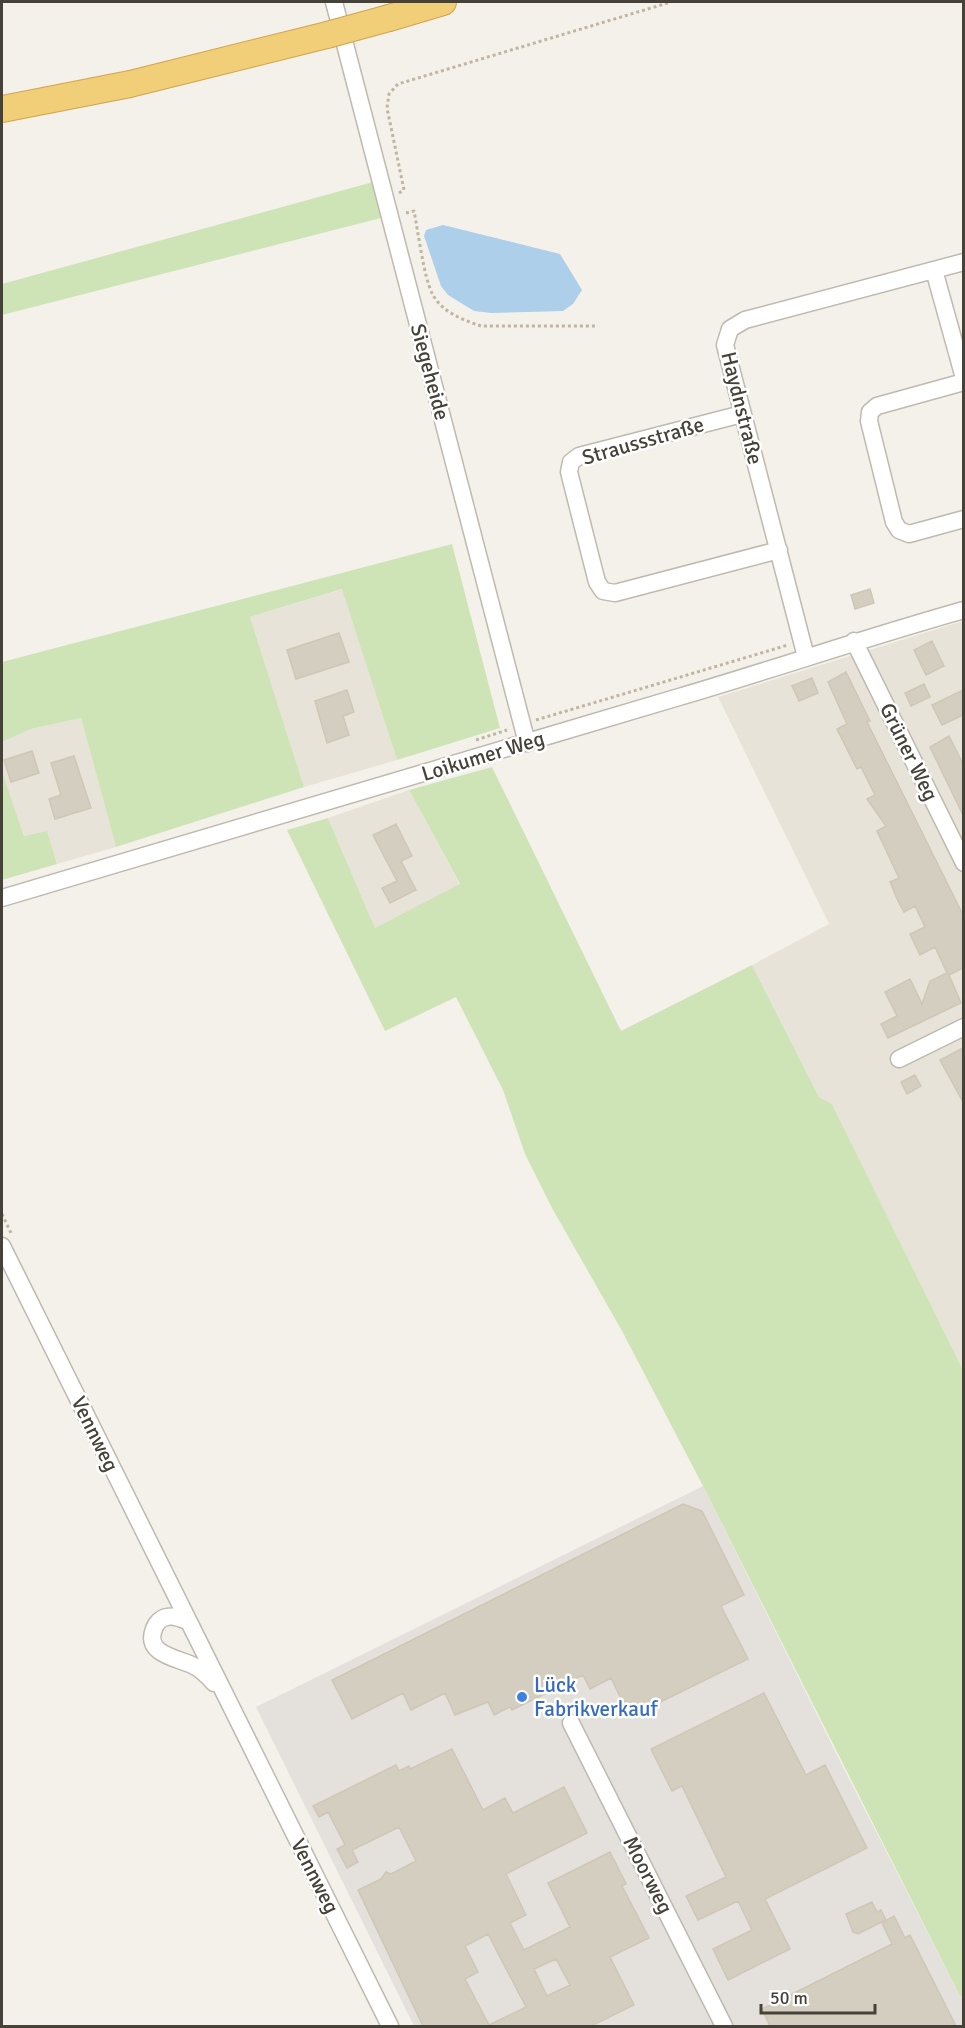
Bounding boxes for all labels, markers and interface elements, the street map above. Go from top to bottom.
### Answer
street label: Siegeheide [405,321,455,423]
street label: Haydnstraße [715,349,769,467]
street label: Straussstraße [579,411,707,471]
street label: Grüner Weg [874,699,944,805]
street label: Loikumer Weg [419,725,547,787]
street label: Vennweg [66,1392,124,1476]
place label: Lück Fabrikverkauf [534,1672,658,1722]
marker: Lück Fabrikverkauf [515,1690,529,1704]
street label: Moorweg [617,1832,679,1918]
street label: Vennweg [285,1834,345,1918]
scale bar [761,1977,875,2015]
text: 50 m [770,1987,808,2009]

